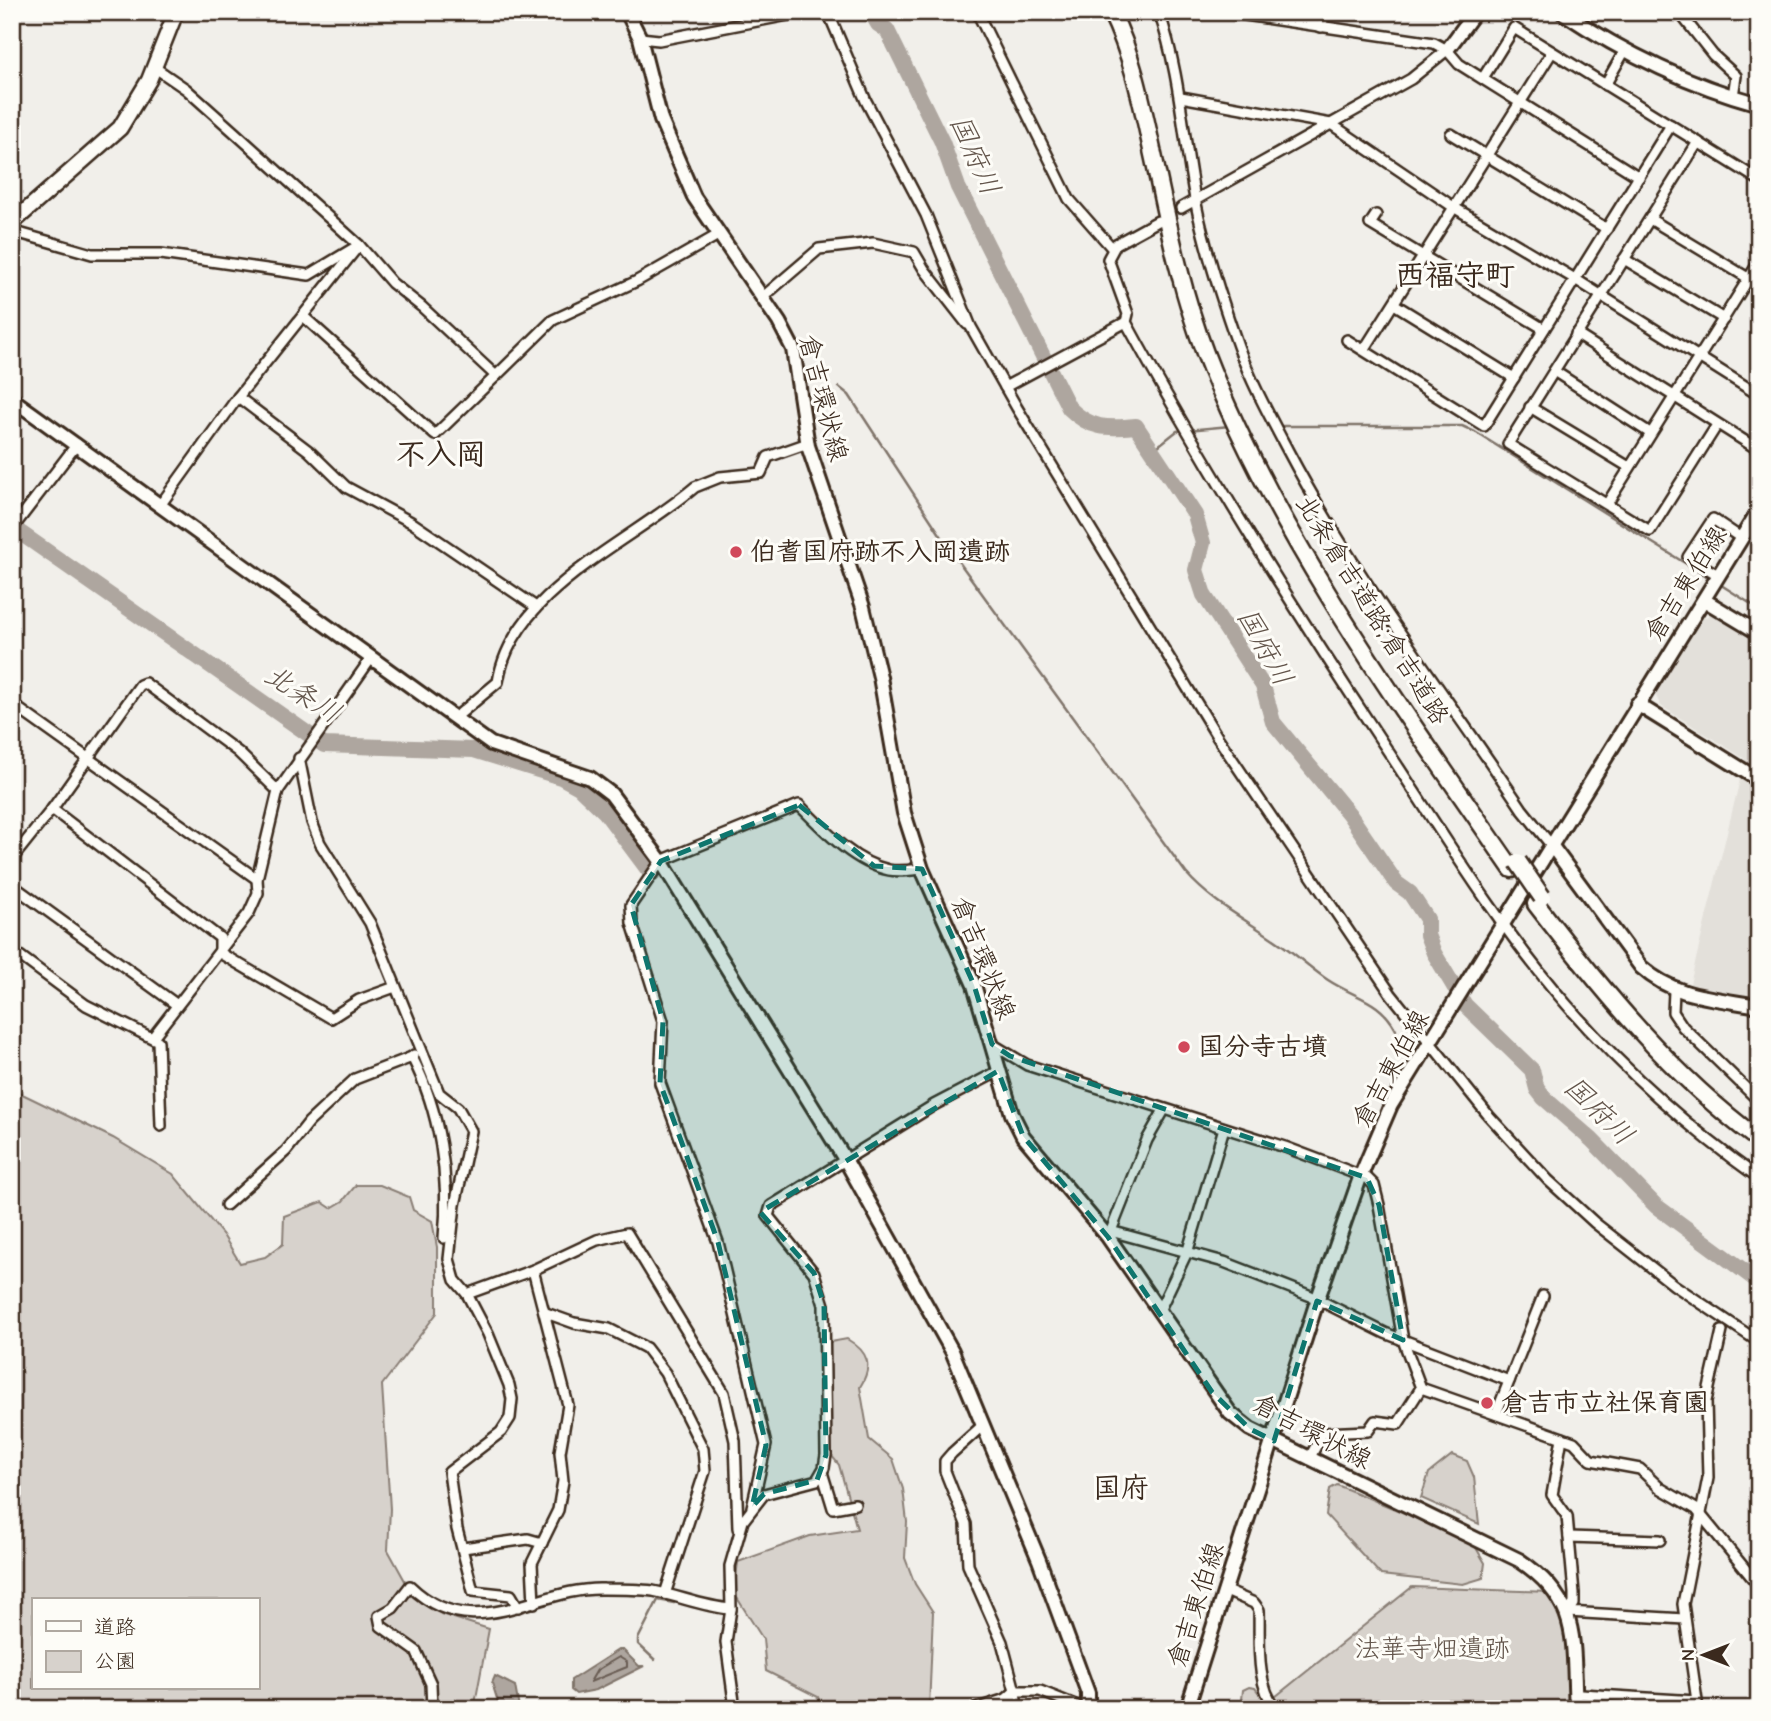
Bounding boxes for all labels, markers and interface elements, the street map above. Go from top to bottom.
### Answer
water label: 国府川 [943,110,1007,200]
district label: 西福守町 [1395,258,1515,293]
street label: 倉吉環状線 [793,331,853,465]
district label: 不入岡 [396,437,486,472]
street label: 北条倉吉道路;倉吉道路 [1289,490,1455,730]
street label: 倉吉東伯線 [1639,521,1733,647]
place label: 伯耆国府跡不入岡遺跡 [750,537,1010,567]
marker: 伯耆国府跡不入岡遺跡 [728,544,744,560]
water label: 国府川 [1231,603,1299,691]
water label: 北条川 [259,658,347,730]
street label: 倉吉環状線 [945,892,1021,1024]
street label: 倉吉東伯線 [1346,1005,1436,1133]
place label: 国分寺古墳 [1198,1032,1328,1062]
marker: 国分寺古墳 [1176,1039,1192,1055]
water label: 国府川 [1558,1070,1640,1152]
street label: 倉吉環状線 [1248,1388,1376,1476]
place label: 倉吉市立社保育園 [1501,1388,1709,1418]
marker: 倉吉市立社保育園 [1479,1395,1495,1411]
district label: 国府 [1093,1472,1149,1504]
street label: 倉吉東伯線 [1162,1539,1230,1671]
legend [32,1598,259,1690]
text: 道路 [94,1615,136,1639]
north arrow [1670,1620,1740,1690]
park label: 法華寺畑遺跡 [1354,1634,1510,1664]
text: 公園 [94,1649,136,1673]
text: N [1677,1649,1699,1661]

